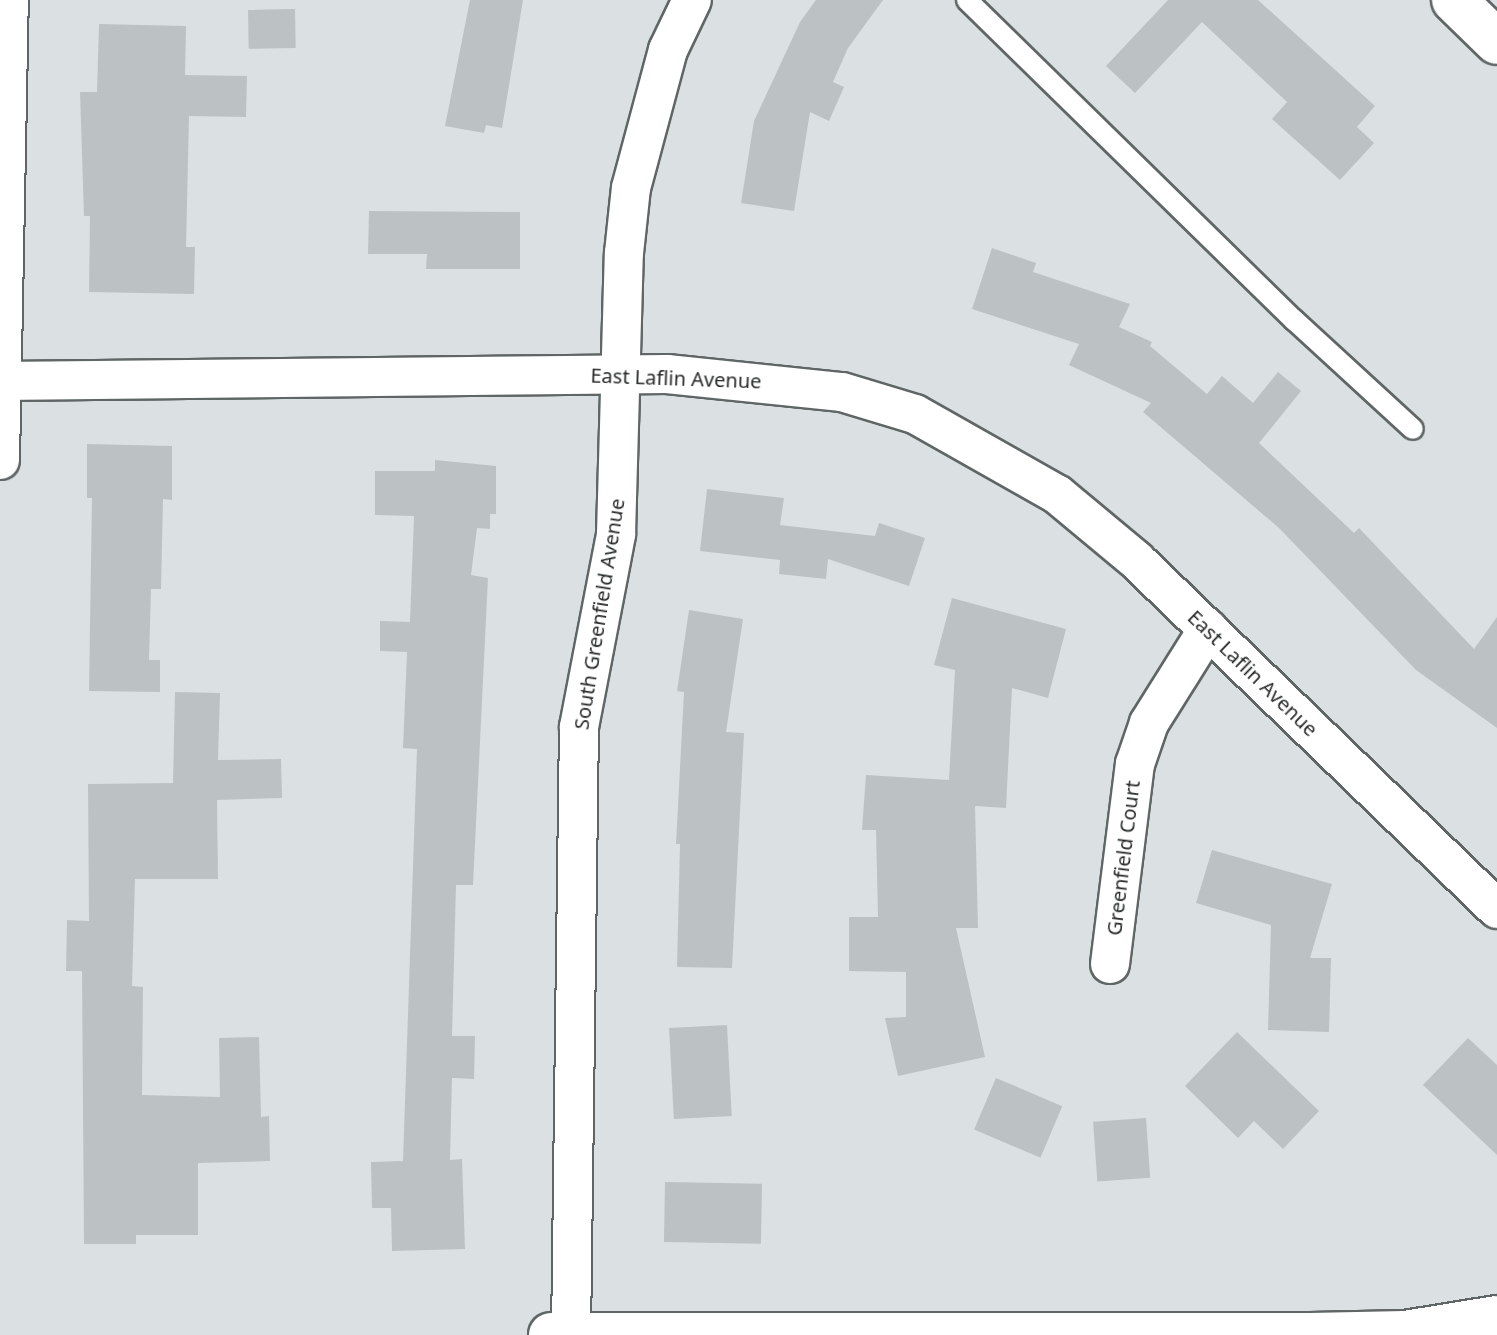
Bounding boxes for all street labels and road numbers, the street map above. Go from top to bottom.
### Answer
street label: East Laflin Avenue [590,363,762,393]
street label: South Greenfield Avenue [569,497,629,731]
street label: East Laflin Avenue [1183,605,1323,741]
street label: Greenfield Court [1102,779,1144,937]

